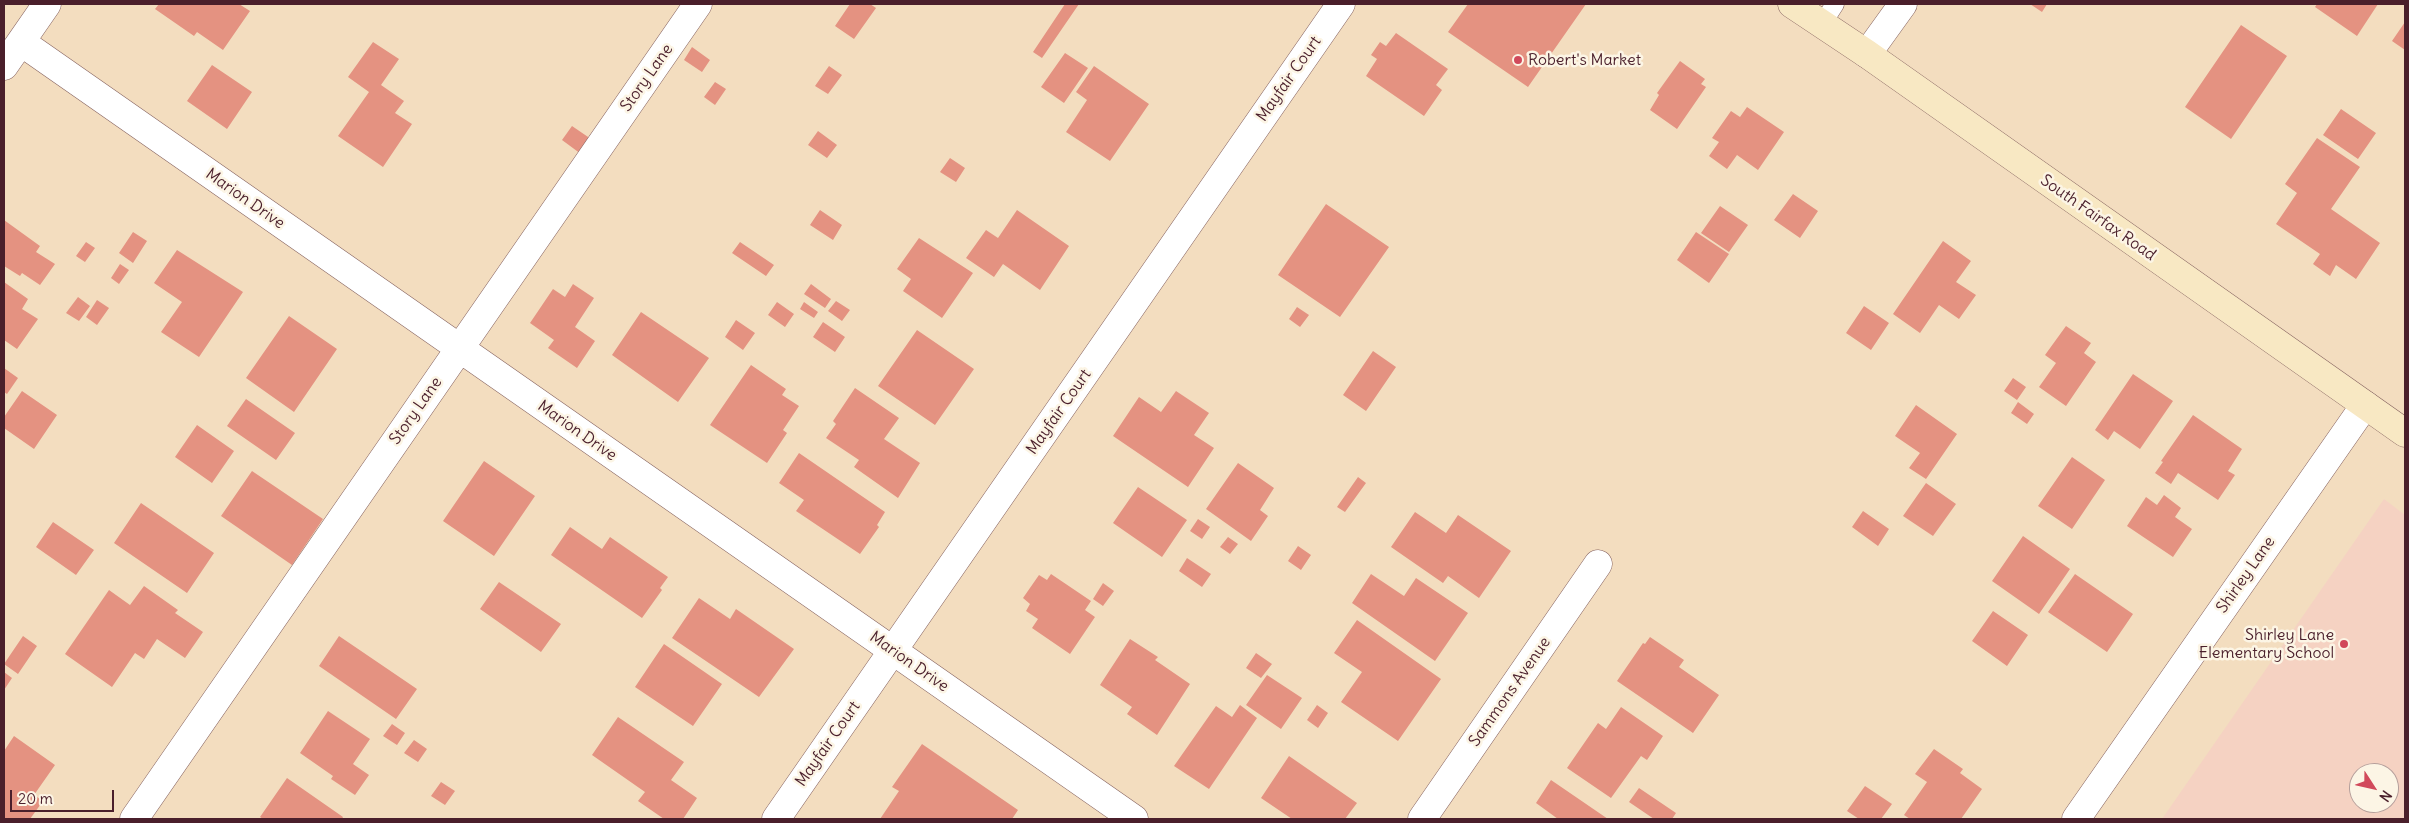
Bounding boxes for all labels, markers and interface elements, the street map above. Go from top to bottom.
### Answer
street label: Mayfair Court [1253,33,1325,125]
street label: Story Lane [617,41,677,115]
place label: Robert's Market [1528,50,1641,70]
marker: Robert's Market [1512,54,1524,66]
street label: Marion Drive [202,165,288,233]
street label: South Fairfax Road [2037,171,2159,265]
street label: Mayfair Court [1023,366,1095,458]
street label: Story Lane [386,374,446,448]
street label: Marion Drive [534,397,620,465]
street label: Shirley Lane [2213,533,2279,617]
place label: Shirley Lane Elementary School [2199,625,2334,663]
street label: Marion Drive [866,628,952,696]
street label: Sammons Avenue [1465,634,1555,750]
marker: Shirley Lane Elementary School [2338,638,2350,650]
street label: Mayfair Court [792,698,864,790]
north arrow [2349,763,2399,813]
scale bar [12,780,116,812]
text: N [2375,787,2396,805]
text: 20 m [18,789,53,808]

